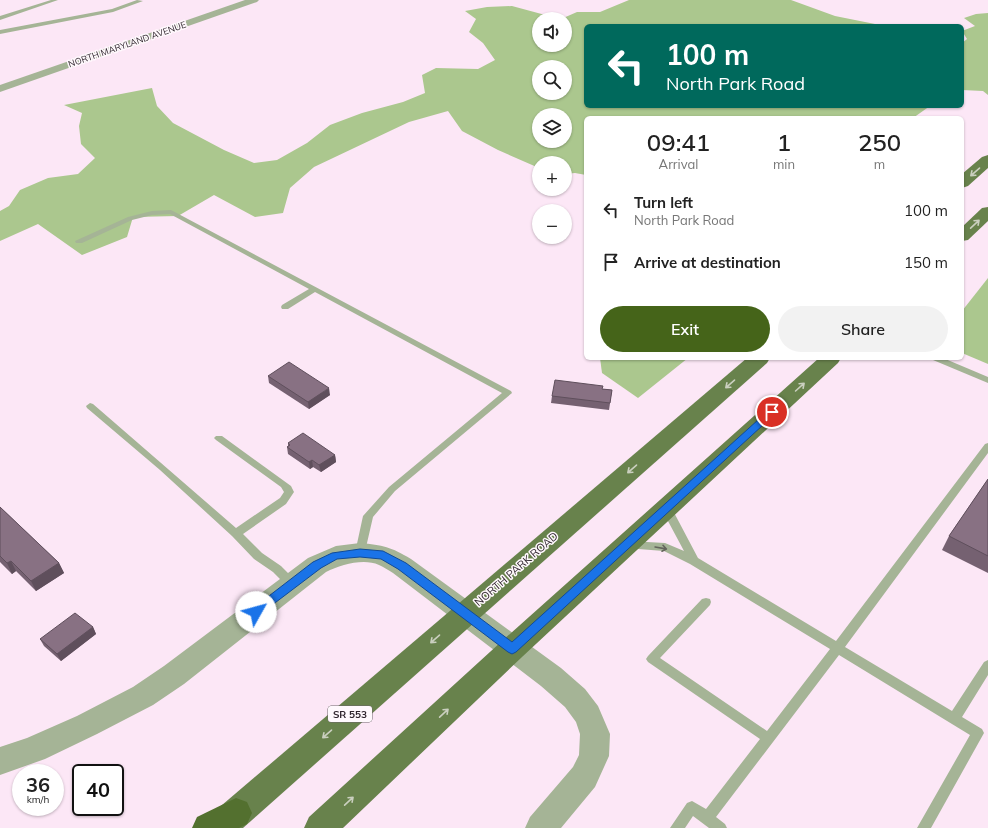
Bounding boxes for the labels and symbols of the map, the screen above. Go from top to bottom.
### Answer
street label: NORTH MARYLAND AVENUE [67,19,187,69]
one-way arrow [970,167,980,176]
one-way arrow [970,219,980,228]
one-way arrow [725,379,735,388]
one-way arrow [794,382,805,391]
pin [755,395,789,429]
one-way arrow [627,464,637,473]
street label: NORTH PARK ROAD [471,529,561,609]
one-way arrow [655,544,668,552]
position arrow [235,591,277,633]
one-way arrow [430,635,440,644]
road number: SR 553 [328,706,372,722]
one-way arrow [439,708,449,717]
one-way arrow [321,730,332,739]
speed limit sign: 40 [72,764,124,816]
one-way arrow [343,797,353,806]

